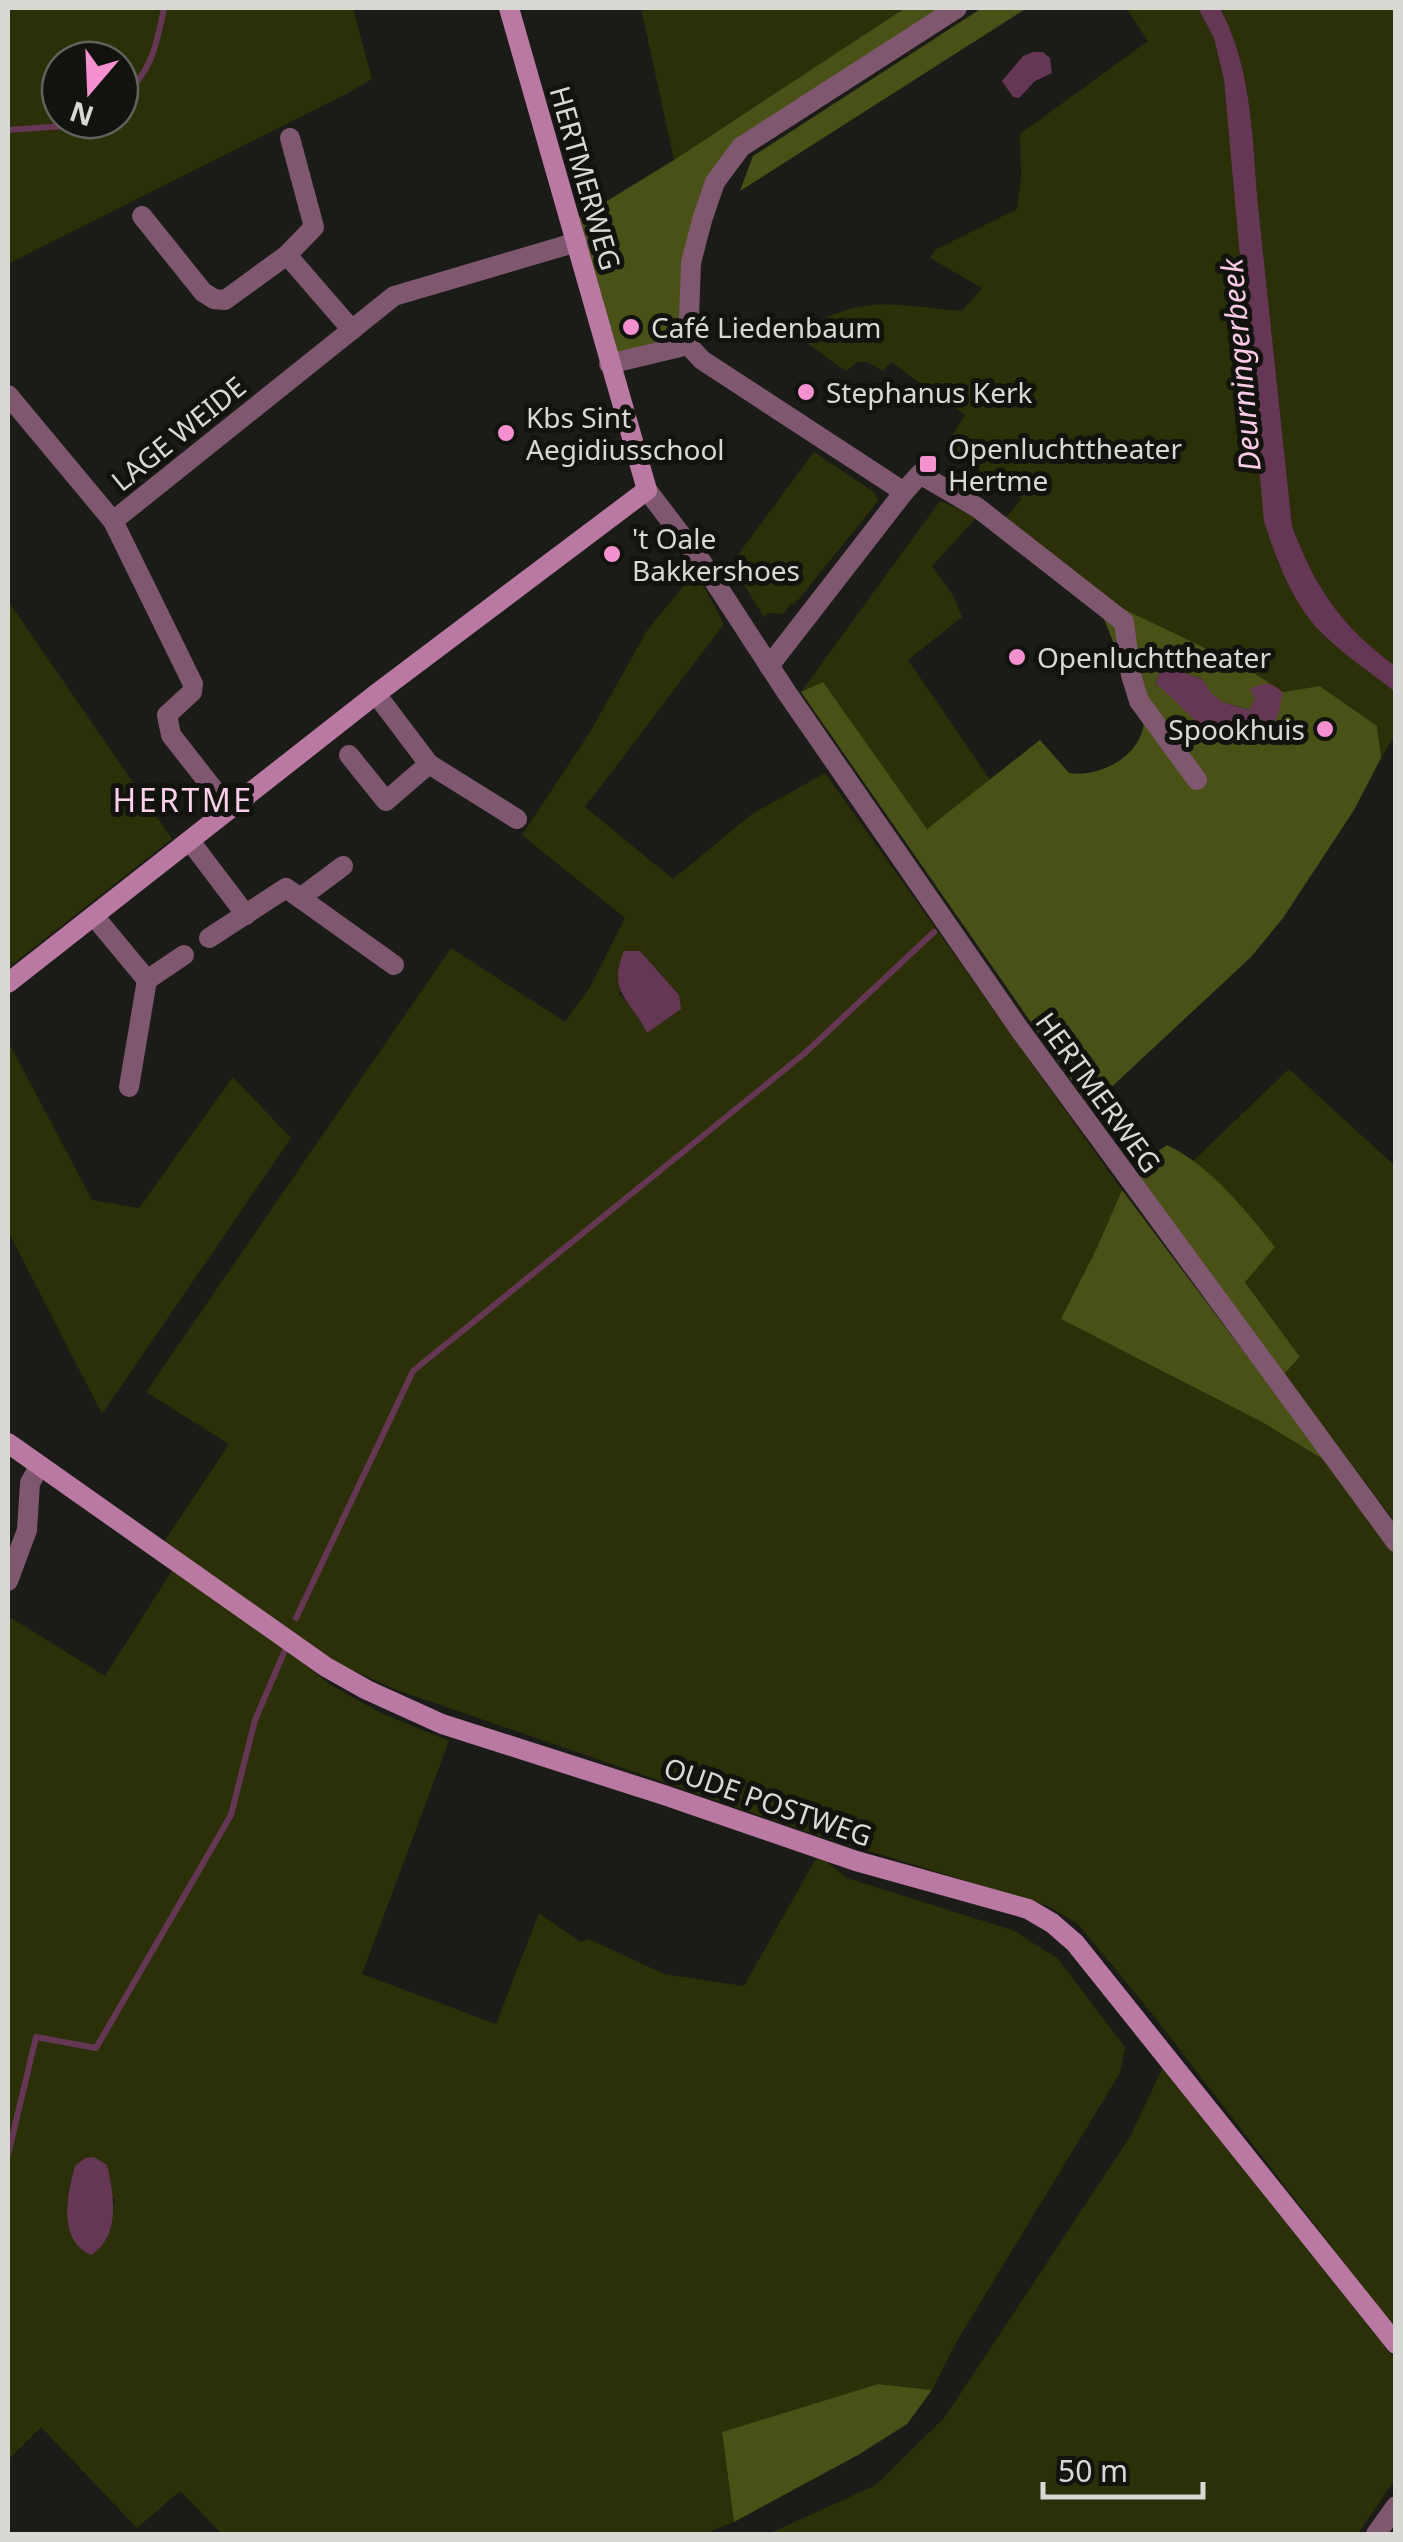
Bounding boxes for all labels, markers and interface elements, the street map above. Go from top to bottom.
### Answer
north arrow [40,40,140,140]
street label: HERTMERWEG [542,82,630,274]
text: N [65,93,98,136]
water label: Deurningerbeek [1210,256,1270,473]
place label: Café Liedenbaum [651,308,882,346]
marker: Café Liedenbaum [620,316,642,338]
street label: LAGE WEIDE [103,367,253,499]
place label: Stephanus Kerk [826,373,1032,411]
marker: Stephanus Kerk [795,381,817,403]
place label: Kbs Sint Aegidiusschool [526,398,725,468]
marker: Kbs Sint Aegidiusschool [495,422,517,444]
place label: Openluchttheater Hertme [948,429,1182,499]
marker: Openluchttheater Hertme [917,453,939,475]
place label: 't Oale Bakkershoes [632,519,800,589]
marker: 't Oale Bakkershoes [601,543,623,565]
place label: Openluchttheater [1037,638,1271,676]
marker: Openluchttheater [1006,646,1028,668]
place label: Spookhuis [1168,710,1305,748]
marker: Spookhuis [1314,718,1336,740]
district label: HERTME [112,778,254,821]
street label: HERTMERWEG [1028,1004,1170,1180]
street label: OUDE POSTWEG [659,1748,877,1854]
scale bar [1043,2437,1203,2499]
text: 50 m [1058,2450,1128,2491]

